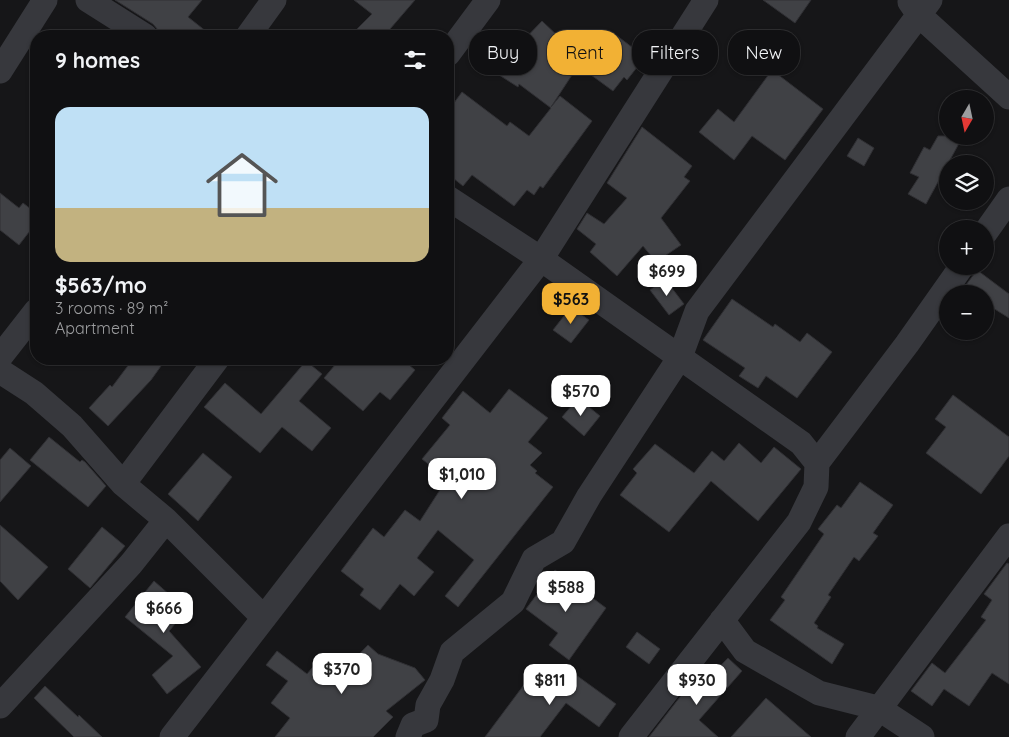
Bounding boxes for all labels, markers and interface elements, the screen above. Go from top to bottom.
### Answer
chip: Buy [469,30,537,75]
chip: Rent [547,30,622,75]
chip: Filters [632,30,718,75]
chip: New [728,30,800,75]
icon: filters [401,46,429,74]
text: 9 homes [55,47,140,73]
north arrow [939,90,994,145]
map controls [939,90,994,340]
icon: home [197,140,287,230]
button: layers [939,155,994,210]
button: + [939,220,994,275]
pin: $699 [637,254,697,297]
text: $699 [649,261,685,281]
text: $563/mo [55,272,147,298]
pin: $563 [541,282,601,325]
button: − [939,285,994,340]
text: $563 [553,289,589,309]
text: 3 rooms · 89 m² [55,298,168,318]
text: Apartment [55,318,135,338]
pin: $570 [551,374,611,417]
text: $570 [562,381,600,401]
pin: $1,010 [421,458,503,500]
text: $1,010 [439,464,485,484]
pin: $588 [536,570,596,613]
text: $588 [548,577,584,597]
pin: $666 [134,592,194,634]
text: $666 [146,598,182,618]
pin: $370 [312,652,372,695]
text: $370 [324,659,360,679]
pin: $811 [520,664,580,706]
pin: $930 [667,664,727,706]
text: $811 [535,670,565,690]
text: $930 [678,670,716,690]

